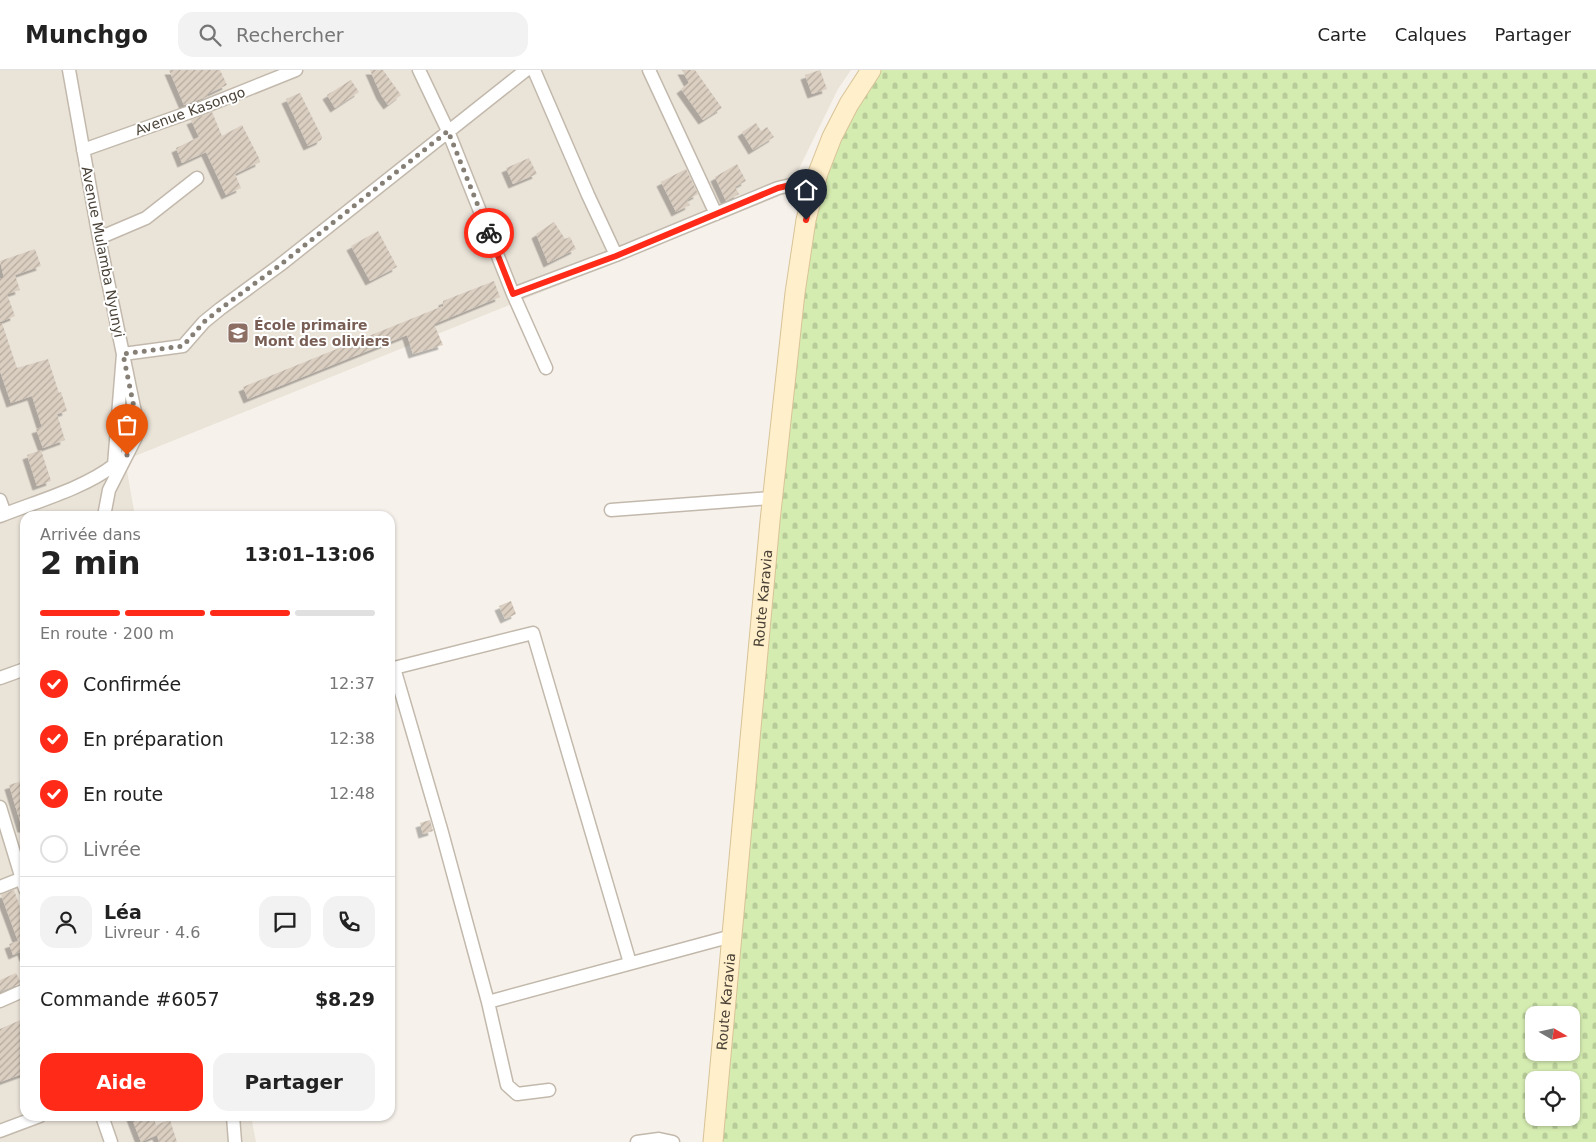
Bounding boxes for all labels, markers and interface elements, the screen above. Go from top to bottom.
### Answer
search box [178,12,528,57]
text: Munchgo [25,21,148,49]
icon: search [196,21,224,49]
text: Rechercher [236,24,344,46]
text: Carte [1318,24,1367,45]
text: Calques [1395,24,1467,45]
text: Partager [1495,24,1571,45]
street label: Avenue Kasongo [133,84,247,138]
street label: Avenue Mulamba Nyunyi [79,165,127,339]
pin [785,169,827,220]
icon: home [792,176,820,204]
courier [464,208,514,258]
icon: bike [475,219,503,247]
place label: École primaire Mont des oliviers [254,317,390,349]
school or university icon: École primaire Mont des oliviers [226,321,250,345]
pin [106,404,148,455]
icon: bag [113,411,141,439]
text: Arrivée dans [40,525,141,544]
text: 13:01–13:06 [245,543,375,565]
text: 2 min [40,544,141,582]
street label: Route Karavia [750,549,775,648]
text: En route · 200 m [40,624,174,643]
icon: check [40,670,68,698]
text: Confirmée [83,673,181,695]
text: 12:37 [329,674,375,693]
icon: check [40,725,68,753]
text: En préparation [83,728,224,750]
text: 12:38 [329,729,375,748]
icon: check [40,780,68,808]
text: En route [83,783,163,805]
text: 12:48 [329,784,375,803]
text: Livrée [83,838,141,860]
button: person [40,896,92,948]
button: chat [259,896,311,948]
button: phone [323,896,375,948]
text: Léa [104,901,142,923]
text: Livreur · 4.6 [104,923,200,942]
street label: Route Karavia [713,952,738,1051]
text: Commande #6057 [40,988,220,1010]
text: $8.29 [315,988,375,1010]
north arrow [1525,1006,1580,1061]
map controls [1525,1006,1580,1126]
button: Aide [40,1053,203,1111]
button: Partager [213,1053,375,1111]
button: locate [1525,1071,1580,1126]

